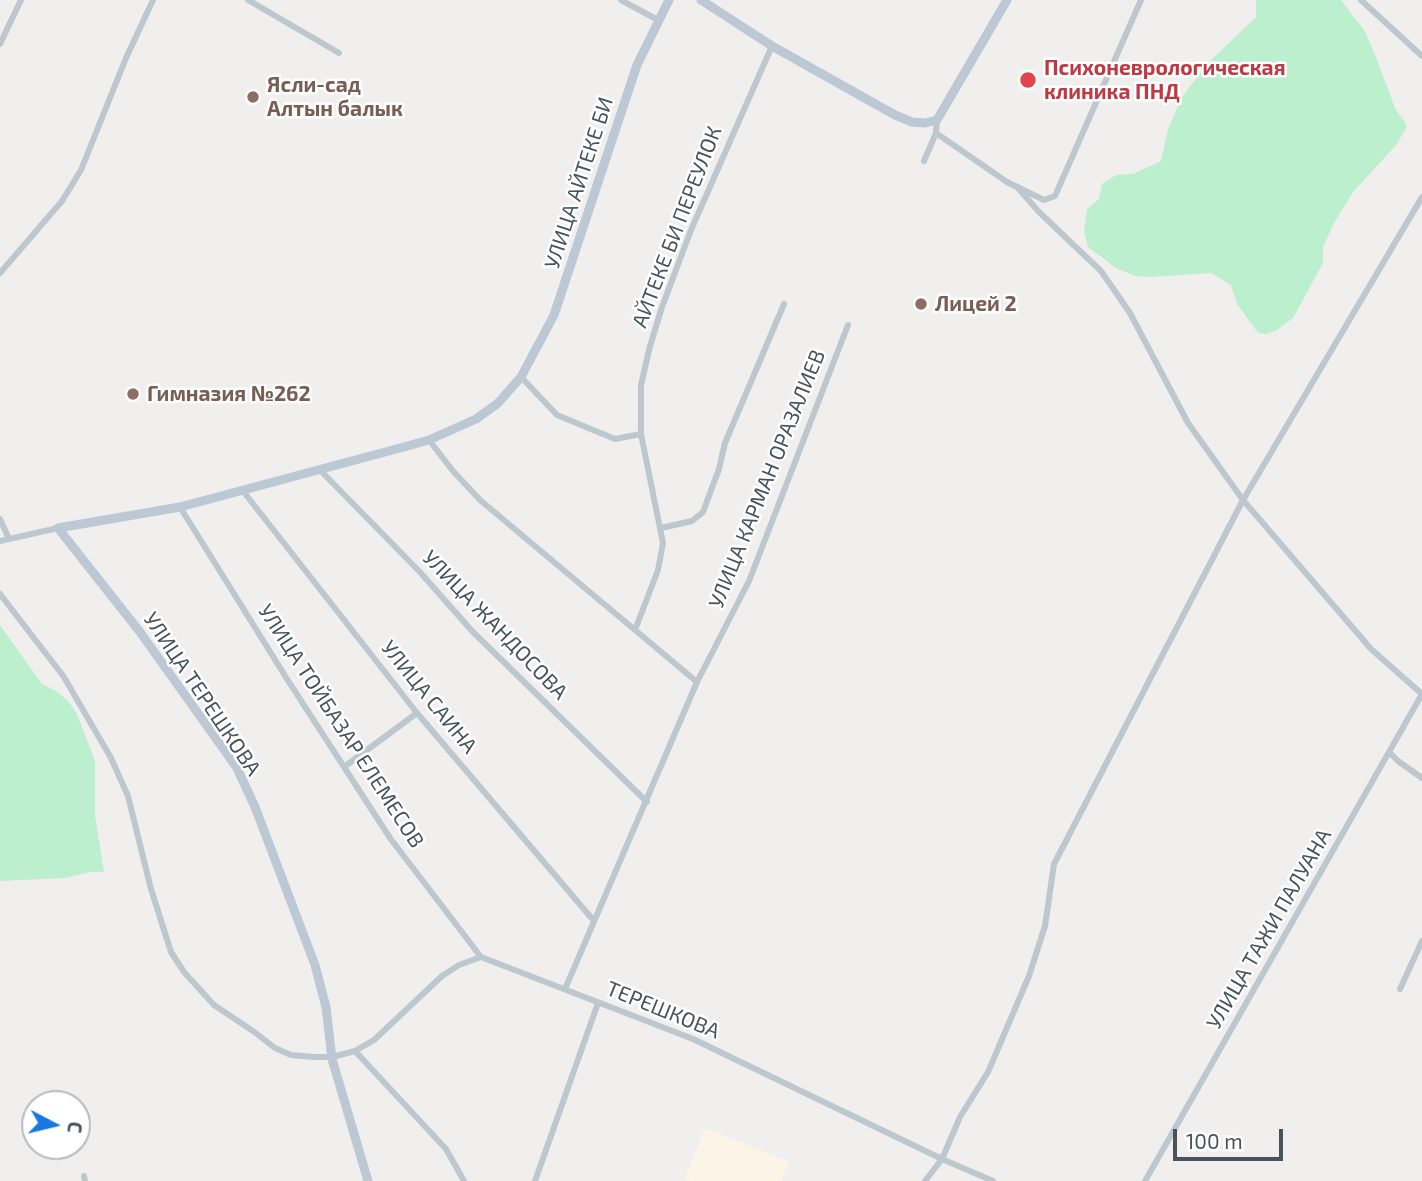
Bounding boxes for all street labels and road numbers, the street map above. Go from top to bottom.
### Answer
street label: УЛИЦА АЙТЕКЕ БИ [539,94,619,272]
street label: АЙТЕКЕ БИ ПЕРЕУЛОК [627,123,727,331]
street label: УЛИЦА КАРМАН ОРАЗАЛИЕВ [704,346,830,612]
street label: УЛИЦА ЖАНДОСОВА [417,545,573,705]
street label: УЛИЦА ТОЙБАЗАР ЕЛЕМЕСОВ [253,600,429,852]
street label: УЛИЦА ТЕРЕШКОВА [138,608,266,780]
street label: УЛИЦА САИНА [376,635,482,759]
street label: УЛИЦА ТАЖИ ПАЛУАНА [1201,825,1337,1033]
street label: ТЕРЕШКОВА [603,976,723,1044]

